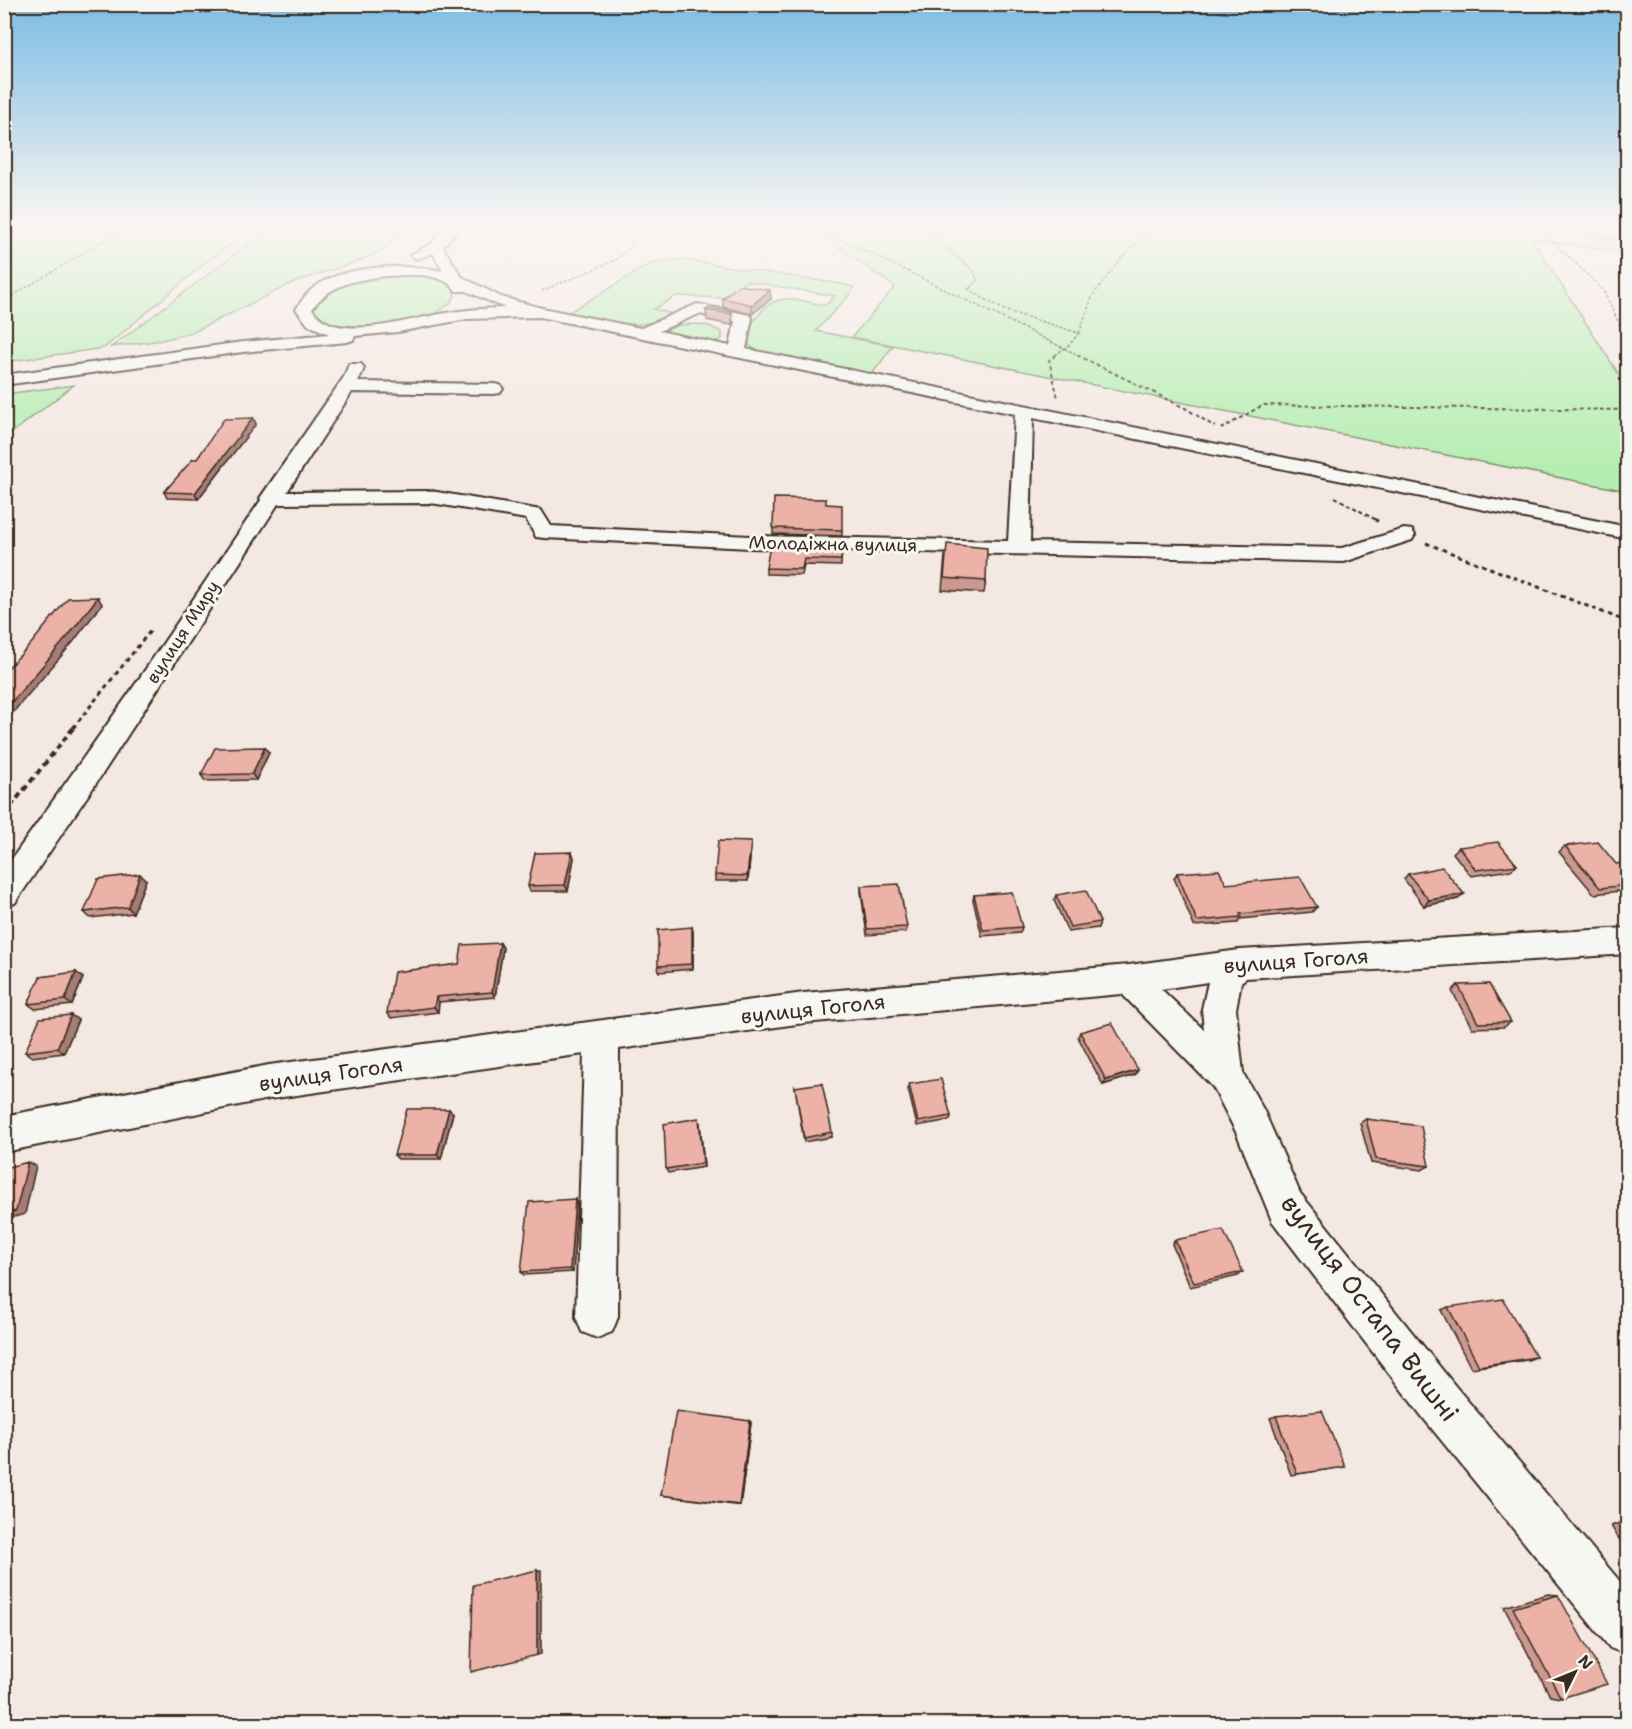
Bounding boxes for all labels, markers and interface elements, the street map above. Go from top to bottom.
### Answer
street label: Молодіжна вулиця [748,531,918,557]
street label: вулиця Миру [141,576,225,688]
street label: вулиця Гоголя [1223,942,1369,980]
street label: вулиця Гоголя [739,987,887,1031]
street label: вулиця Гоголя [257,1050,405,1098]
street label: вулиця Остапа Вишні [1273,1187,1467,1428]
north arrow [1545,1642,1605,1702]
text: N [1574,1650,1598,1674]

